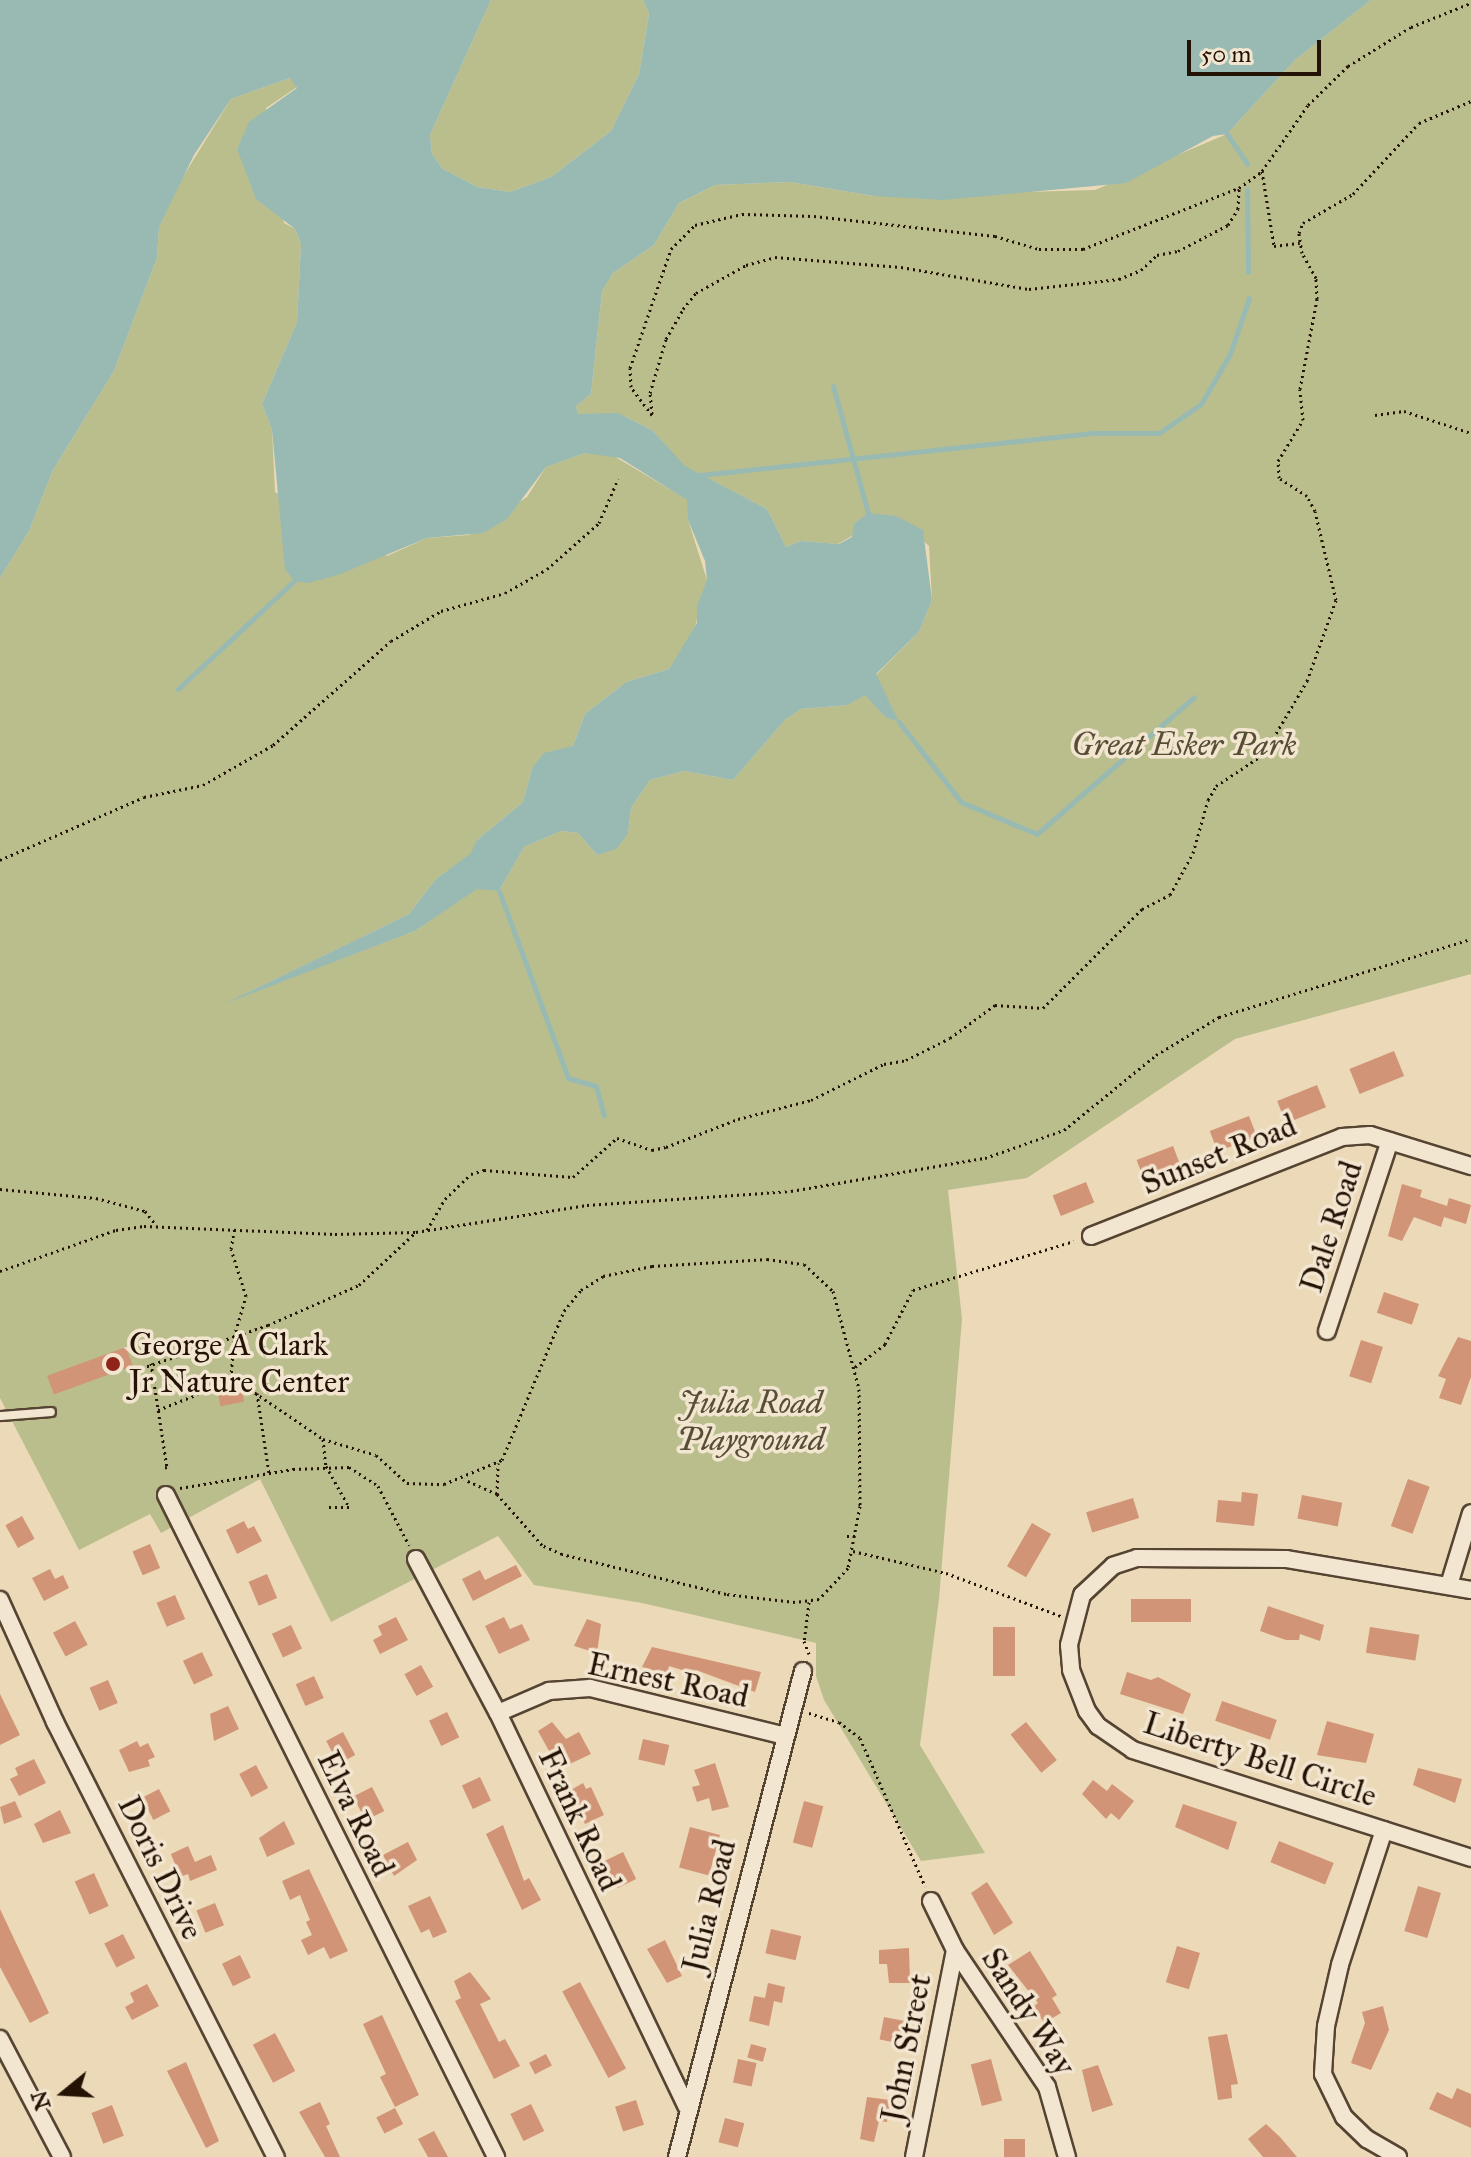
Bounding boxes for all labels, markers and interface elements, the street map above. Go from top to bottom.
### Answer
scale bar [1191,24,1325,74]
text: 50 m [1201,39,1251,69]
park label: Great Esker Park [1072,726,1296,764]
street label: Sunset Road [1136,1106,1302,1204]
street label: Dale Road [1293,1157,1371,1297]
place label: George A Clark Jr Nature Center [129,1327,349,1402]
marker: George A Clark Jr Nature Center [104,1355,122,1373]
park label: Julia Road Playground [677,1385,825,1460]
street label: Ernest Road [584,1645,752,1717]
street label: Liberty Bell Circle [1139,1704,1381,1816]
street label: Frank Road [529,1743,629,1897]
street label: Elva Road [308,1745,402,1883]
street label: Doris Drive [109,1790,211,1946]
street label: Julia Road [675,1836,745,1976]
street label: Sandy Way [973,1941,1083,2083]
street label: John Street [874,1971,940,2125]
north arrow [24,2053,104,2133]
text: N [25,2088,56,2114]

